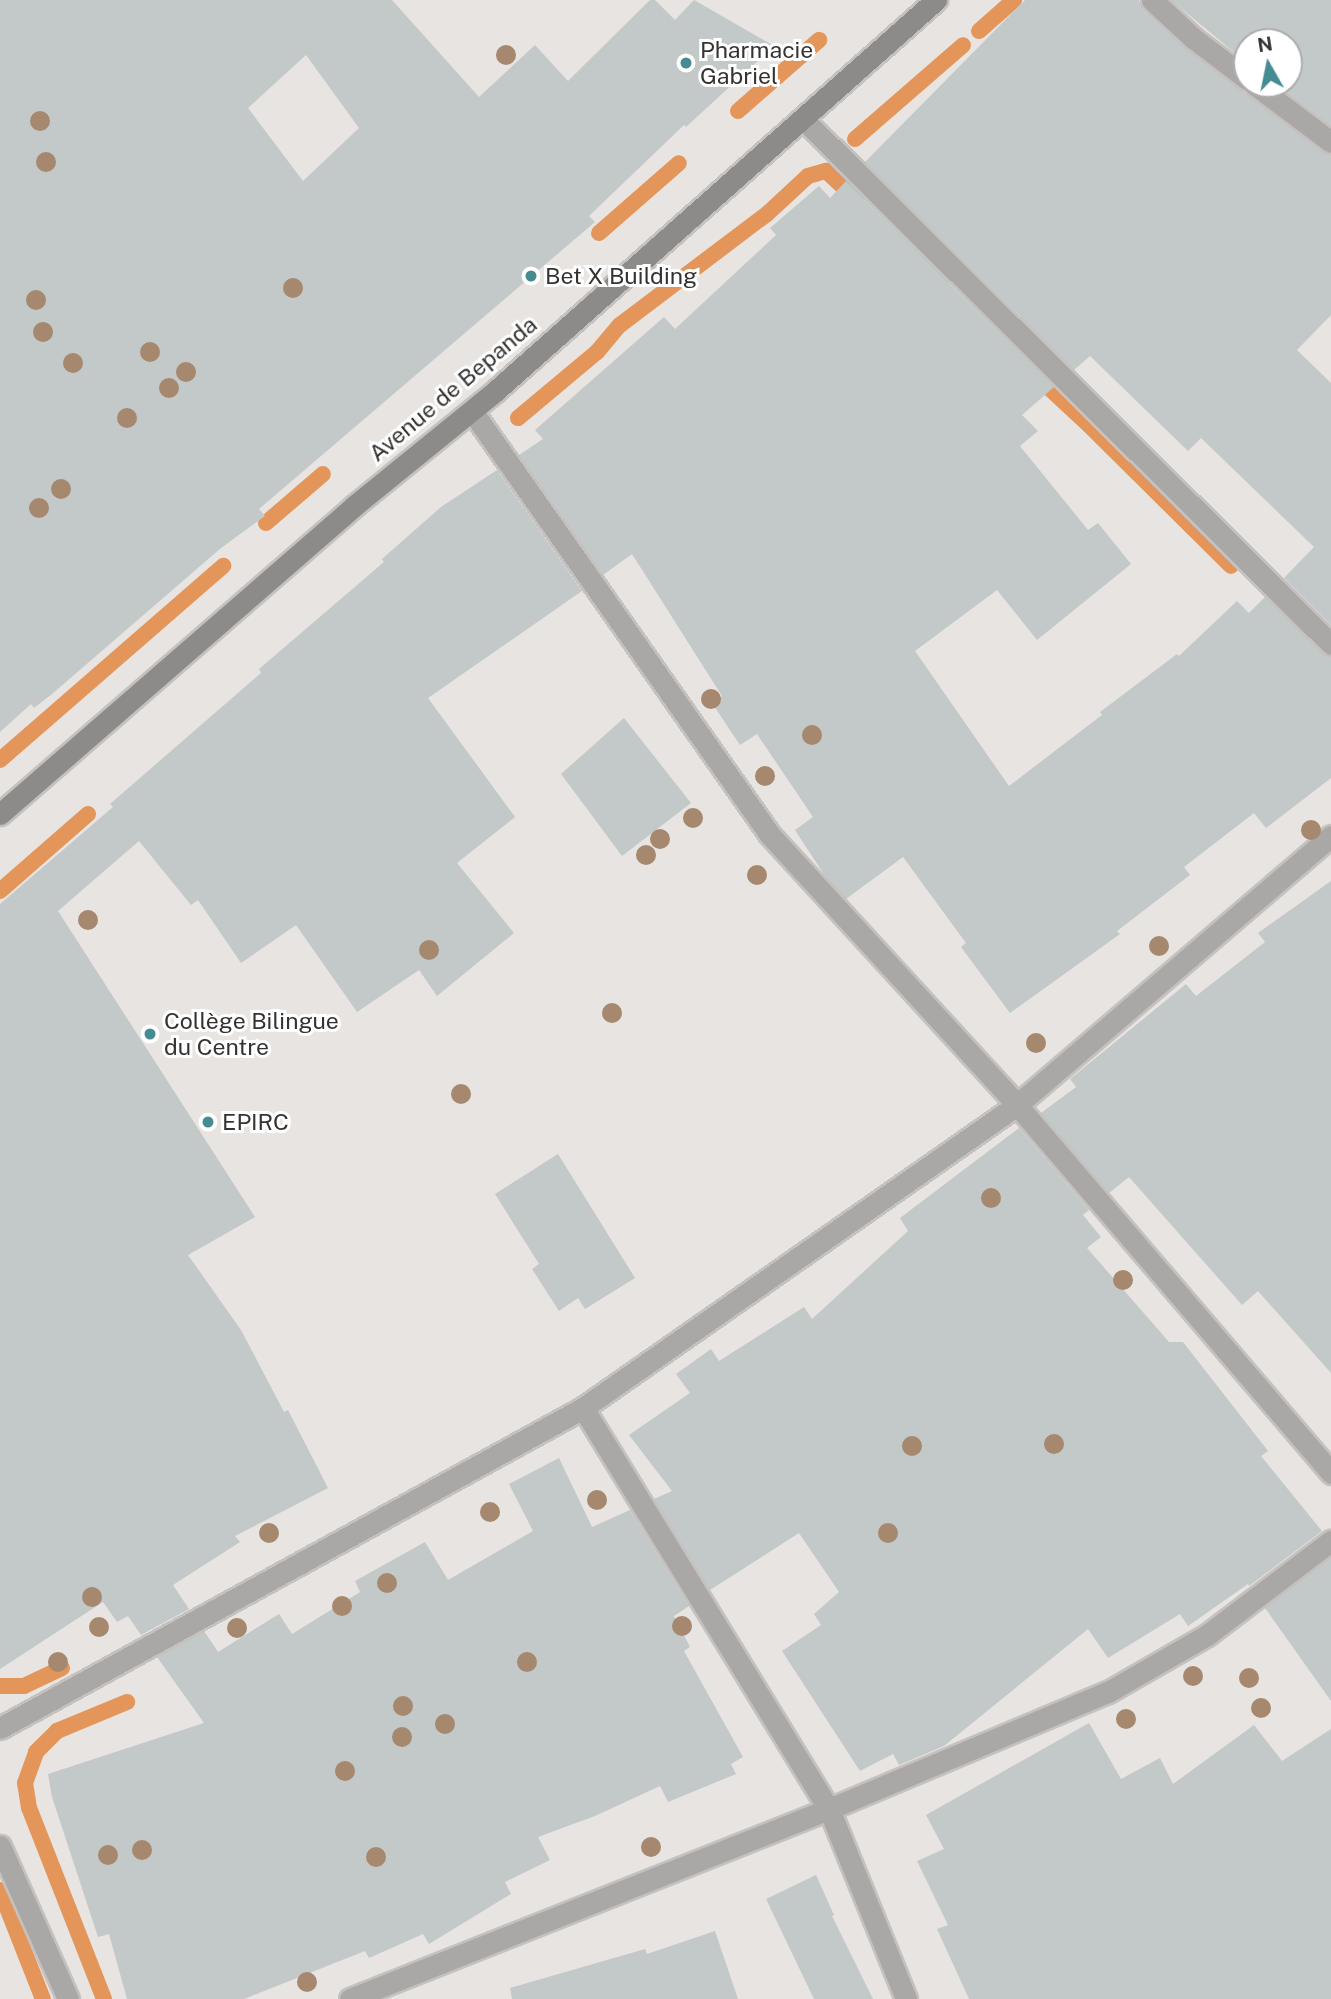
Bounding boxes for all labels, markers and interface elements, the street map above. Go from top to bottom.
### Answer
north arrow [1233,28,1303,98]
text: N [1256,32,1274,56]
place label: Pharmacie Gabriel [700,36,813,90]
marker: Pharmacie Gabriel [678,55,694,71]
place label: Bet X Building [545,262,697,290]
marker: Bet X Building [523,268,539,284]
street label: Avenue de Bepanda [363,310,543,468]
place label: Collège Bilingue du Centre [164,1007,339,1061]
marker: Collège Bilingue du Centre [142,1026,158,1042]
place label: EPIRC [222,1108,289,1136]
marker: EPIRC [200,1114,216,1130]

